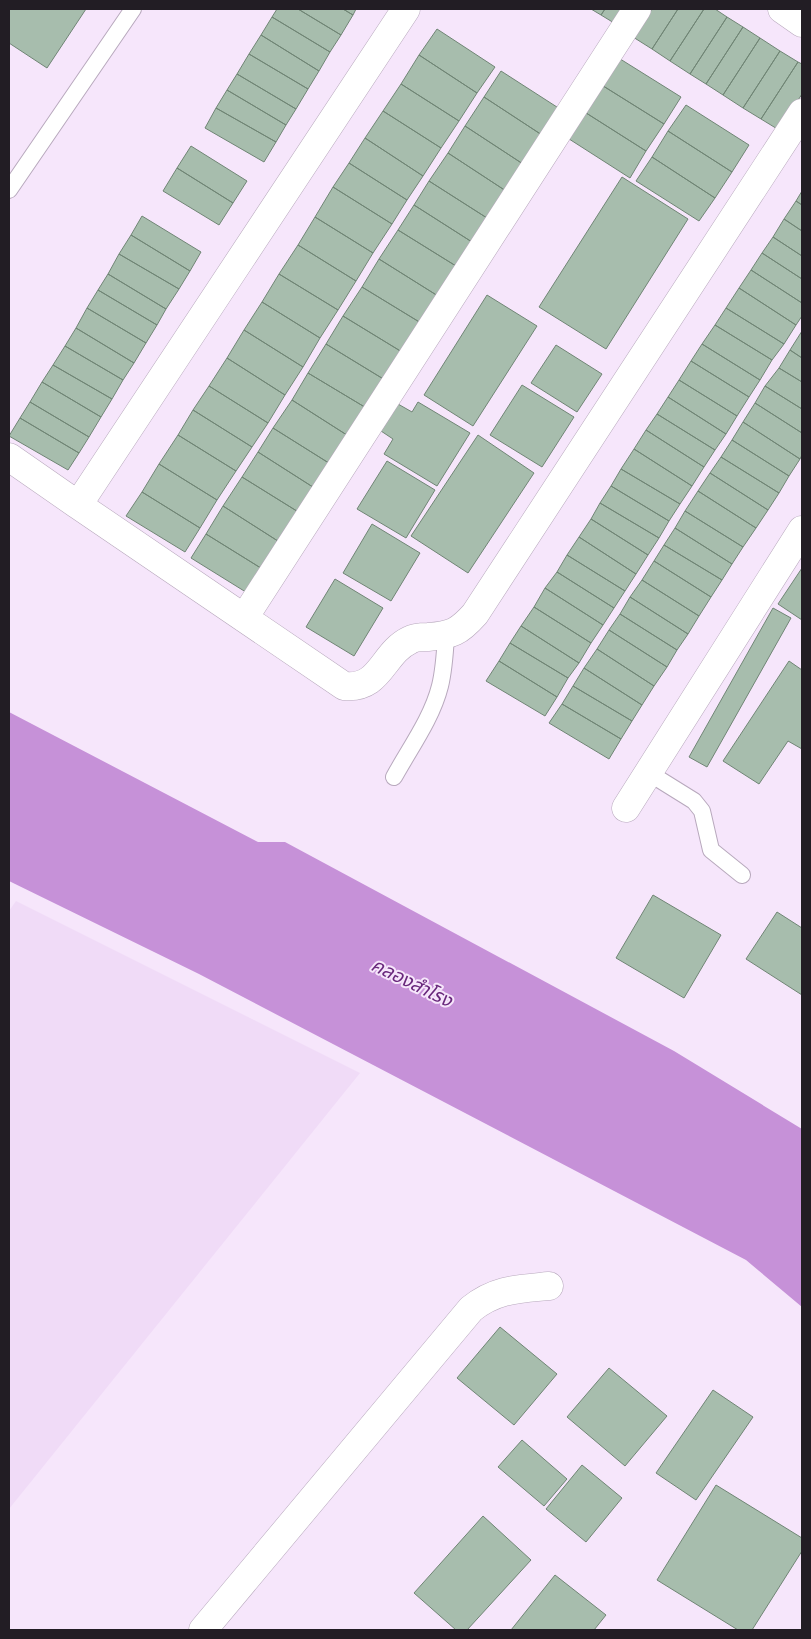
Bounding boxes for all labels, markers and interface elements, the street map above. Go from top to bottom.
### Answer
water label: คลองสำโรง [368,954,456,1011]

